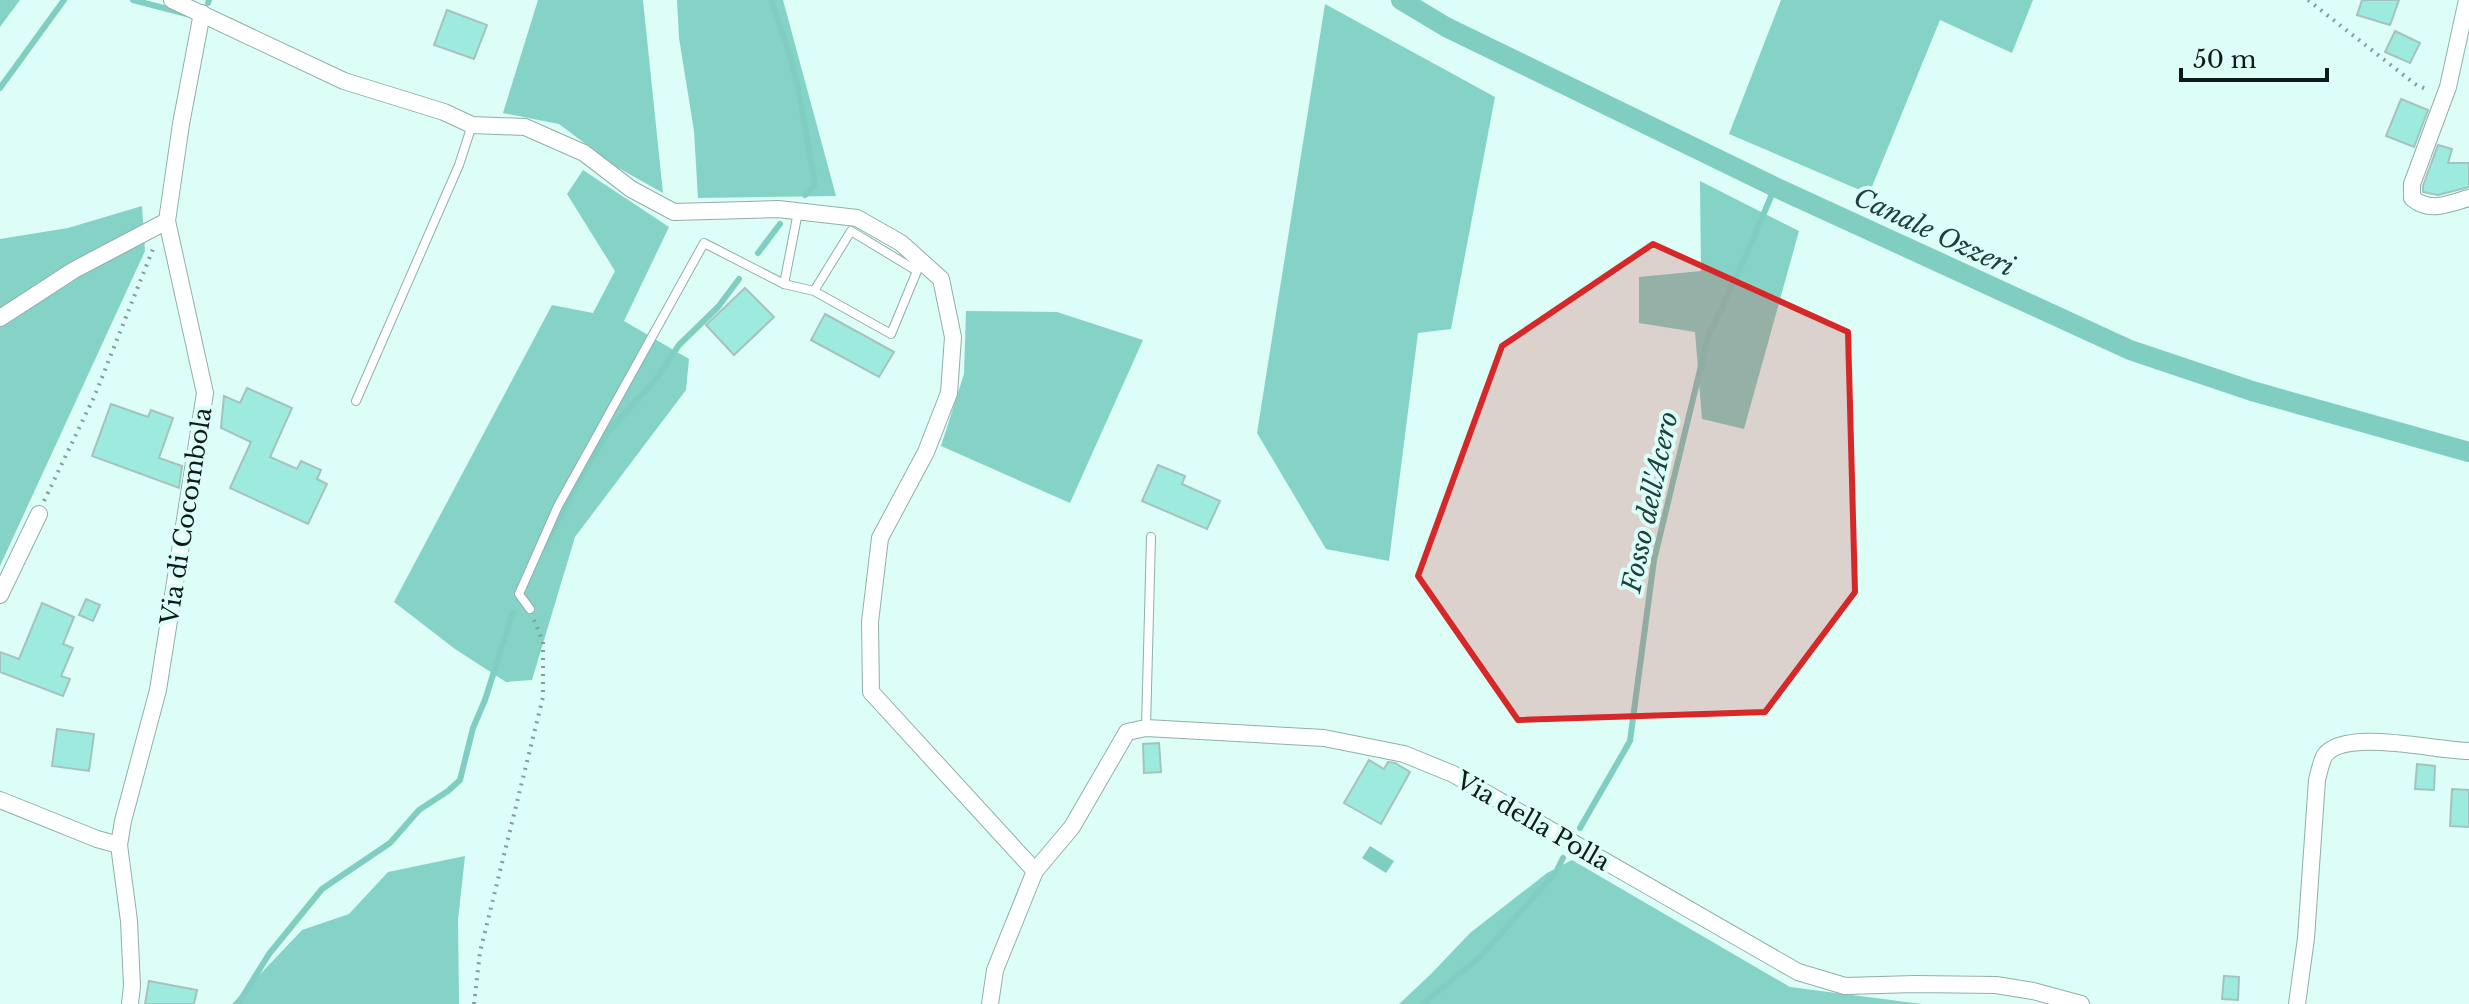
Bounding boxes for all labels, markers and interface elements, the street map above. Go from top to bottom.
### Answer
scale bar [2181,32,2327,82]
text: 50 m [2193,45,2257,74]
water label: Canale Ozzeri [1849,181,2019,283]
street label: Via di Cocombola [154,405,218,628]
water label: Fosso dell'Acero [1615,409,1685,596]
street label: Via della Polla [1450,765,1616,877]

